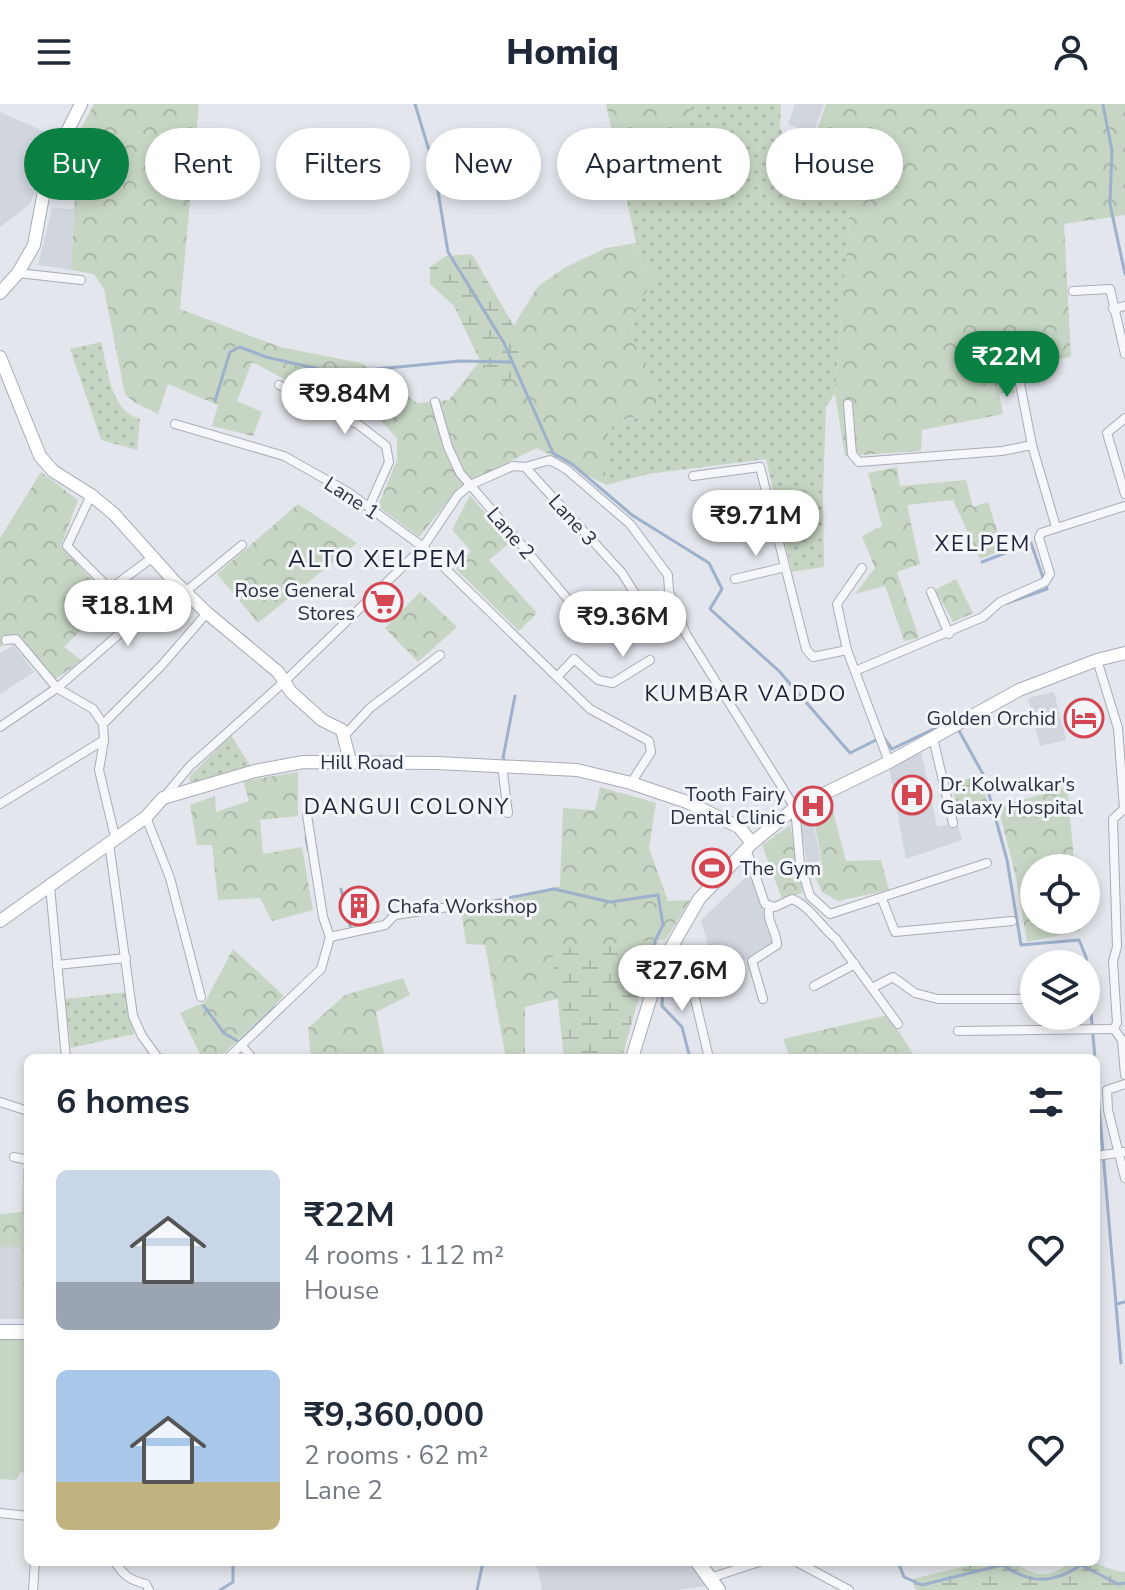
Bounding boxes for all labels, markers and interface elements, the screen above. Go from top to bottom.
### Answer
text: Homiq [506,28,619,77]
icon: menu [32,30,76,74]
icon: person [1049,30,1093,74]
chip: Buy [24,128,129,200]
chip: Rent [145,128,260,200]
chip: Filters [276,128,410,200]
chip: New [426,128,541,200]
chip: Apartment [557,128,750,200]
chip: House [766,128,903,200]
pin: ₹22M [960,331,1054,399]
text: ₹22M [972,339,1042,374]
pin: ₹9.84M [280,368,410,436]
text: ₹9.84M [299,376,391,411]
street label: Lane 1 [319,471,384,526]
street label: Lane 3 [542,489,603,552]
pin: ₹9.71M [691,490,821,558]
text: ₹9.71M [710,498,802,533]
street label: Lane 2 [481,502,541,565]
district label: XELPEM [935,529,1031,559]
district label: ALTO XELPEM [288,543,468,575]
place label: Rose General Stores [235,577,355,627]
pin: ₹18.1M [63,580,193,648]
supermarket icon: Rose General Stores [362,581,404,623]
text: ₹18.1M [82,588,174,623]
pin: ₹9.36M [558,591,688,659]
text: ₹9.36M [577,599,669,634]
district label: KUMBAR VADDO [645,679,848,709]
hotel icon: Golden Orchid [1063,697,1105,739]
place label: Golden Orchid [926,705,1056,732]
street label: Hill Road [320,749,404,776]
place label: Dr. Kolwalkar's Galaxy Hospital [940,771,1083,821]
hospital icon: Dr. Kolwalkar's Galaxy Hospital [891,774,933,816]
place label: Tooth Fairy Dental Clinic [670,781,786,831]
hospital icon: Tooth Fairy Dental Clinic [792,785,834,827]
district label: DANGUI COLONY [304,792,510,822]
sports icon: The Gym [691,847,733,889]
map controls [1020,854,1100,1030]
button: locate [1020,854,1100,934]
place label: The Gym [740,855,821,882]
building icon: Chafa Workshop [338,885,380,927]
place label: Chafa Workshop [387,893,537,920]
pin: ₹27.6M [617,945,747,1013]
button: layers [1020,950,1100,1030]
text: ₹27.6M [636,953,728,988]
text: 6 homes [56,1079,190,1125]
icon: filters [1024,1080,1068,1124]
text: ₹22M [304,1192,395,1238]
icon: home [120,1202,216,1298]
icon: heart [1024,1228,1068,1272]
text: 4 rooms · 112 m² [304,1238,504,1273]
text: House [304,1273,379,1308]
text: ₹9,360,000 [304,1392,484,1438]
icon: home [120,1402,216,1498]
icon: heart [1024,1428,1068,1472]
text: 2 rooms · 62 m² [304,1438,488,1473]
text: Lane 2 [304,1473,383,1508]

